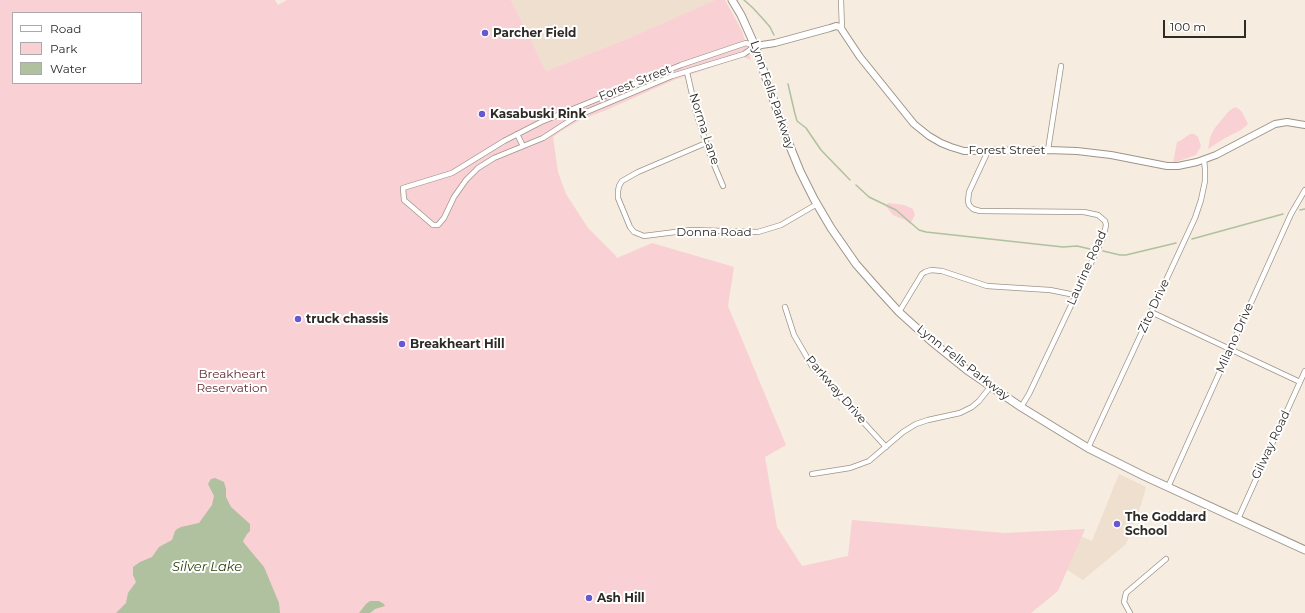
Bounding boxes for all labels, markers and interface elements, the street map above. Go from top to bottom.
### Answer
legend [12,12,142,84]
scale bar [1165,12,1248,38]
text: 100 m [1170,19,1206,34]
text: Road [50,21,81,36]
place label: Parcher Field [493,26,576,40]
marker: Parcher Field [480,28,490,38]
street label: Lynn Fells Parkway [747,39,797,151]
text: Park [50,41,77,56]
text: Water [50,61,86,76]
street label: Forest Street [597,62,673,104]
street label: Norma Lane [686,91,722,167]
place label: Kasabuski Rink [490,107,586,121]
marker: Kasabuski Rink [477,109,487,119]
street label: Forest Street [969,143,1045,157]
street label: Donna Road [676,225,752,239]
street label: Laurine Road [1064,229,1110,307]
street label: Zito Drive [1135,277,1173,335]
street label: Milano Drive [1213,301,1257,375]
place label: truck chassis [306,312,388,326]
marker: truck chassis [293,314,303,324]
street label: Lynn Fells Parkway [914,322,1012,404]
place label: Breakheart Hill [410,337,505,351]
marker: Breakheart Hill [397,339,407,349]
street label: Parkway Drive [803,353,869,427]
park label: Breakheart Reservation [196,367,268,395]
street label: Gilway Road [1249,408,1293,482]
place label: The Goddard School [1125,510,1206,538]
marker: The Goddard School [1112,519,1122,529]
water label: Silver Lake [172,559,242,575]
place label: Ash Hill [597,591,645,605]
marker: Ash Hill [584,593,594,603]

